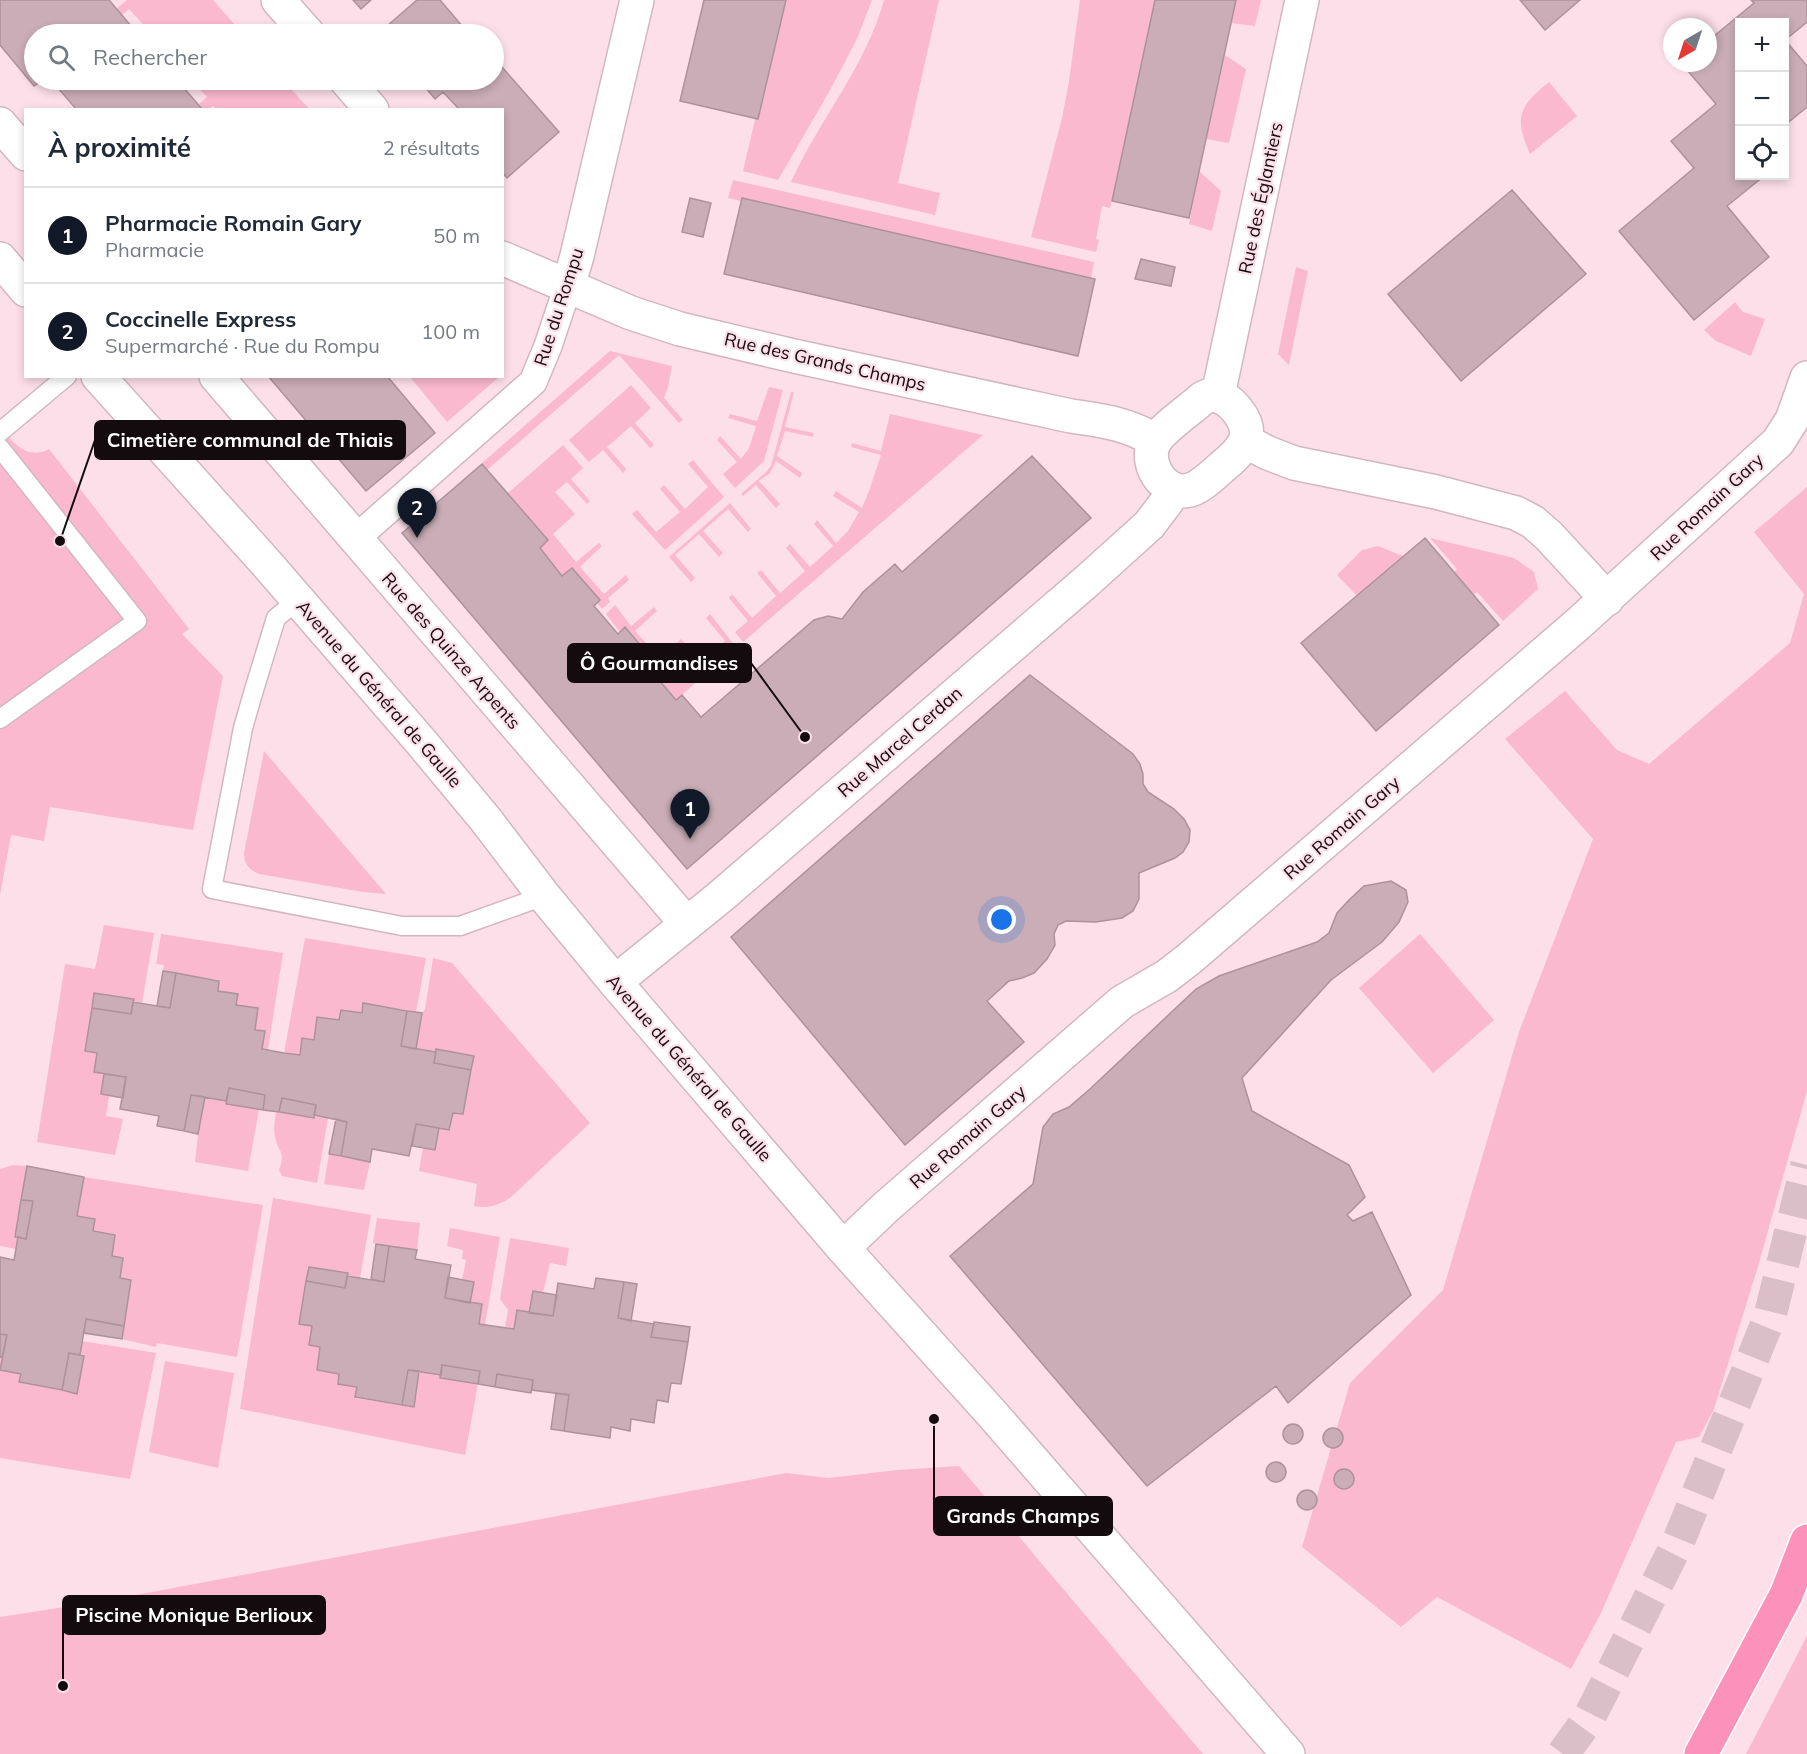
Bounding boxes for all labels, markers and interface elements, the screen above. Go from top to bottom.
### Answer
north arrow [1663,18,1717,72]
map controls [1735,18,1789,180]
button: + [1735,18,1789,72]
search box [24,24,504,90]
icon: search [45,41,78,74]
text: Rechercher [93,43,207,71]
button: − [1735,72,1789,126]
street label: Rue des Églantiers [1233,120,1288,276]
button: locate [1735,126,1789,180]
text: À proximité [48,131,191,164]
text: 2 résultats [383,135,480,160]
text: Pharmacie Romain Gary [105,209,361,237]
text: 1 [62,223,74,248]
text: 50 m [433,223,480,248]
text: Pharmacie [105,237,204,262]
street label: Rue du Rompu [529,245,588,369]
text: Coccinelle Express [105,305,296,333]
text: 2 [62,319,74,344]
text: 100 m [421,319,480,344]
street label: Rue des Grands Champs [722,327,928,396]
text: Supermarché · Rue du Rompu [105,333,380,358]
callout: Cimetière communal de Thiais [95,421,405,459]
text: Cimetière communal de Thiais [107,427,393,452]
street label: Rue Romain Gary [1645,448,1768,565]
pin: 2 [398,488,436,538]
street label: Rue des Quinze Arpents [377,567,526,734]
street label: Avenue du Général de Gaulle [292,595,467,792]
callout: Ô Gourmandises [568,644,751,682]
text: Ô Gourmandises [580,650,738,675]
street label: Rue Marcel Cerdan [833,681,967,802]
street label: Rue Romain Gary [1279,771,1405,884]
pin: 1 [670,790,710,839]
your location [987,905,1016,934]
street label: Avenue du Général de Gaulle [602,969,777,1166]
street label: Rue Romain Gary [905,1080,1031,1193]
callout: Grands Champs [934,1497,1112,1535]
text: Grands Champs [946,1503,1100,1528]
callout: Piscine Monique Berlioux [63,1596,325,1634]
text: Piscine Monique Berlioux [75,1602,314,1627]

